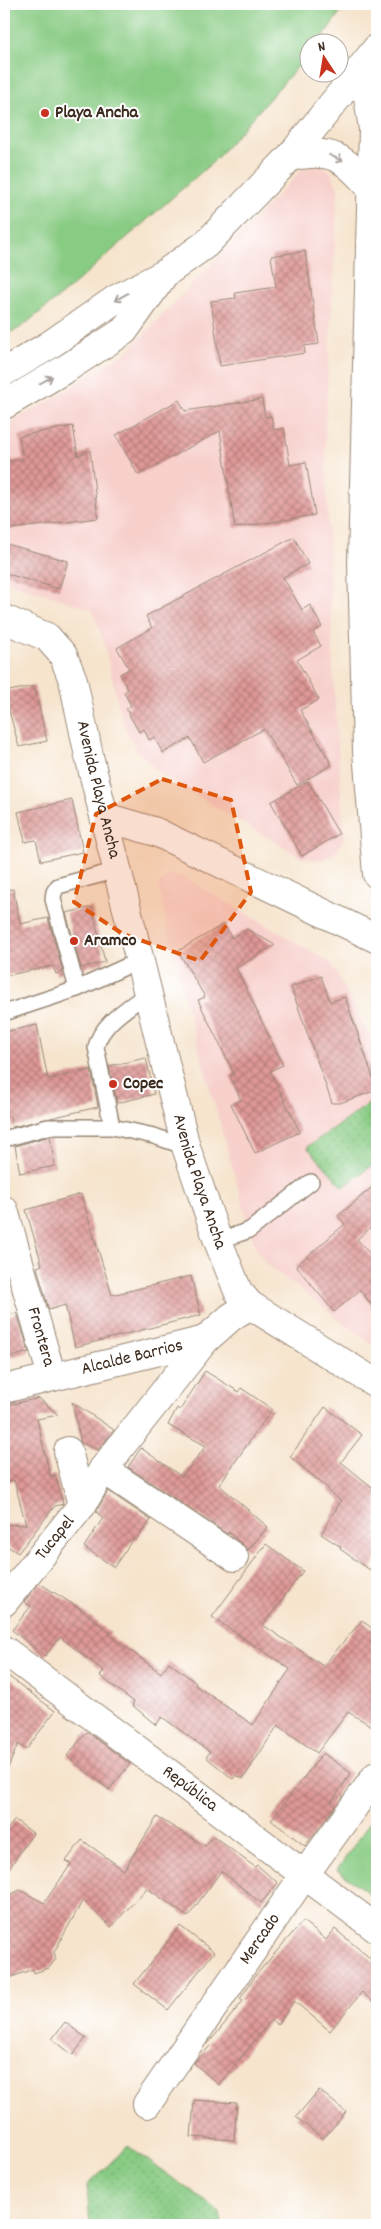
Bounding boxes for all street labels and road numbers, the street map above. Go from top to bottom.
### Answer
street label: Avenida Playa Ancha [69,718,127,862]
street label: Avenida Playa Ancha [166,1111,233,1254]
street label: Frontera [20,1304,61,1370]
street label: Alcalde Barrios [79,1333,186,1382]
street label: Tucapel [30,1510,82,1566]
street label: República [157,1760,223,1818]
street label: Mercado [234,1908,287,1970]

